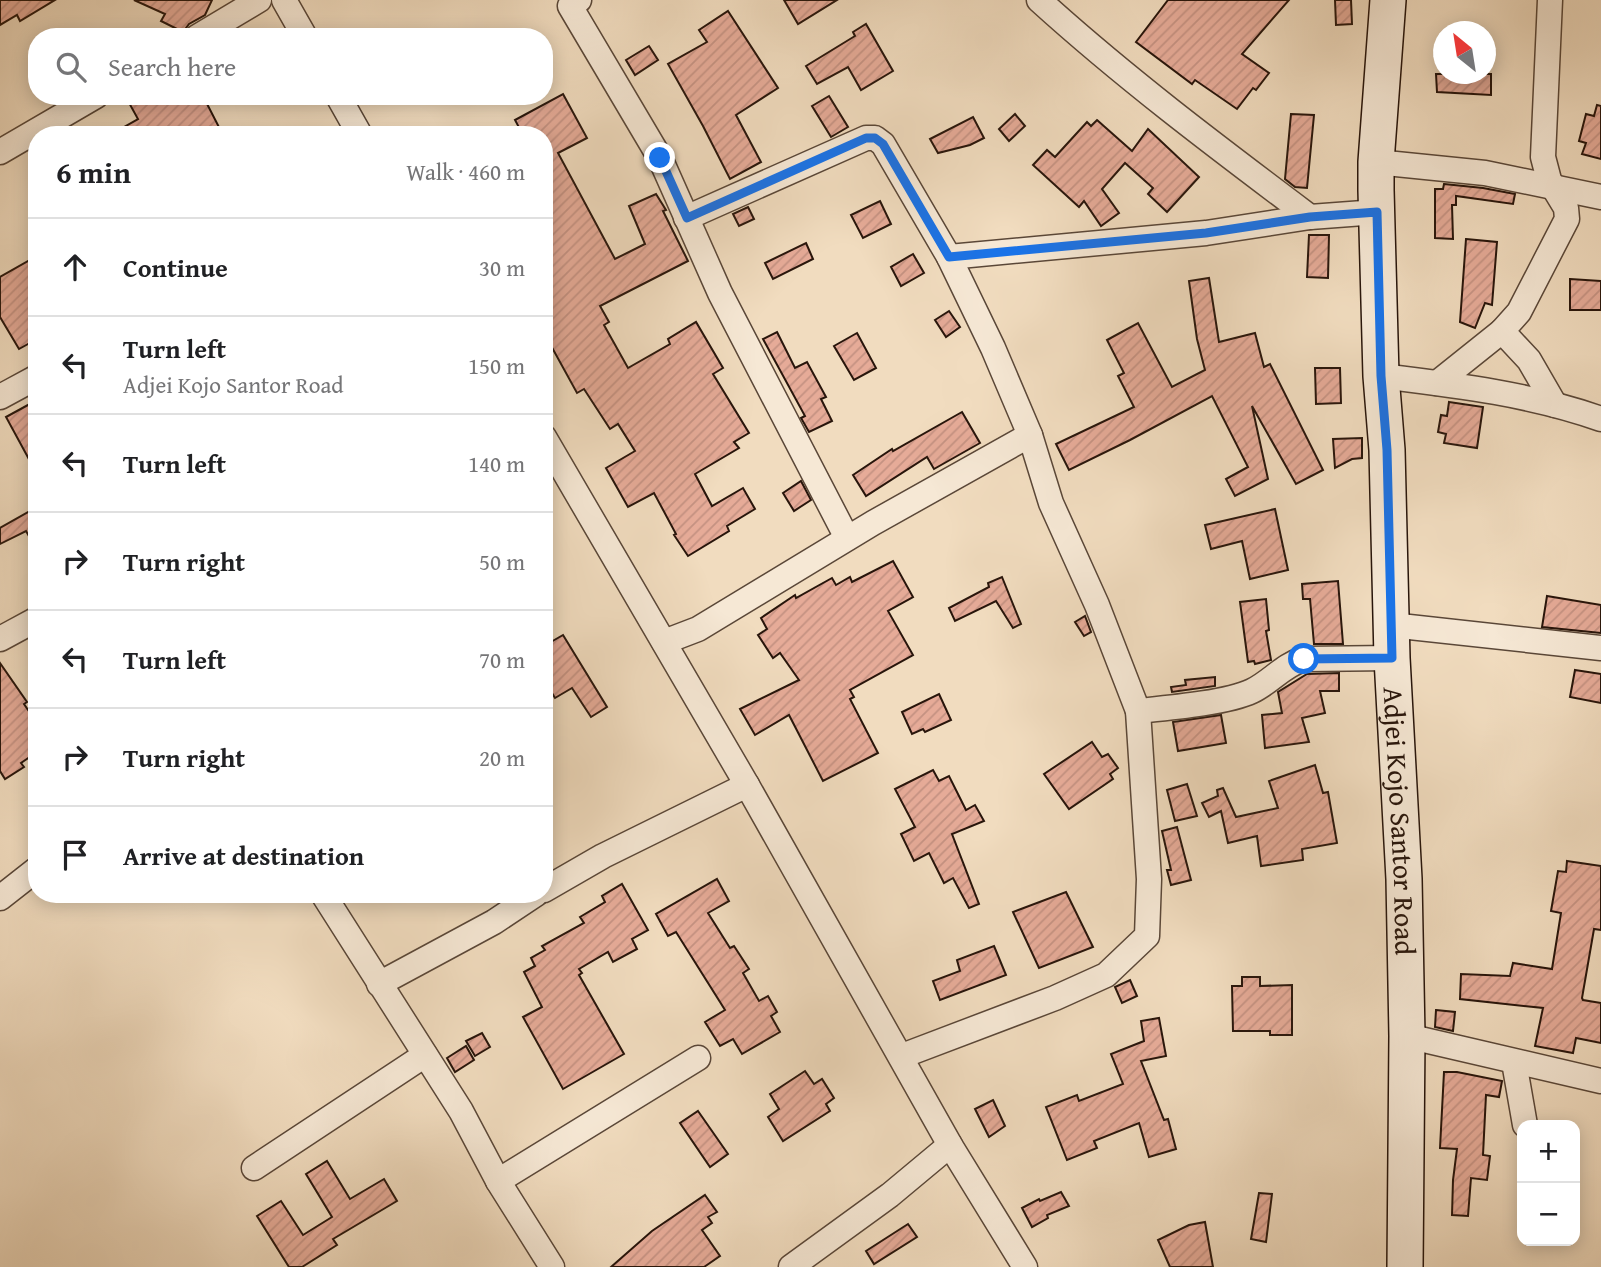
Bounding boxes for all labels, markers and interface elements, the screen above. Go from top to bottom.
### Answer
north arrow [1433,21,1496,84]
search box [28,28,553,105]
text: Search here [108,47,236,86]
icon: search [52,48,90,86]
route end [644,142,675,173]
text: 6 min [56,150,131,194]
text: Walk · 460 m [406,155,525,188]
icon: ahead [56,248,94,286]
text: Continue [123,248,228,287]
text: 30 m [479,251,525,284]
text: Turn left [123,329,226,368]
icon: left [56,346,94,384]
text: 150 m [468,349,525,382]
text: Adjei Kojo Santor Road [123,368,344,401]
icon: left [56,444,94,482]
text: Turn left [123,444,226,483]
text: 140 m [468,447,525,480]
icon: right [56,542,94,580]
text: Turn right [123,542,245,581]
text: 50 m [479,545,525,578]
icon: left [56,640,94,678]
text: Turn left [123,640,226,679]
text: 70 m [479,643,525,676]
route start [1288,643,1319,674]
street label: Adjei Kojo Santor Road [1374,686,1426,956]
icon: right [56,738,94,776]
text: Turn right [123,738,245,777]
text: 20 m [479,741,525,774]
icon: arrive [56,836,94,874]
text: Arrive at destination [123,836,364,875]
map controls [1517,1120,1580,1246]
button: + [1517,1120,1580,1183]
button: − [1517,1183,1580,1246]

